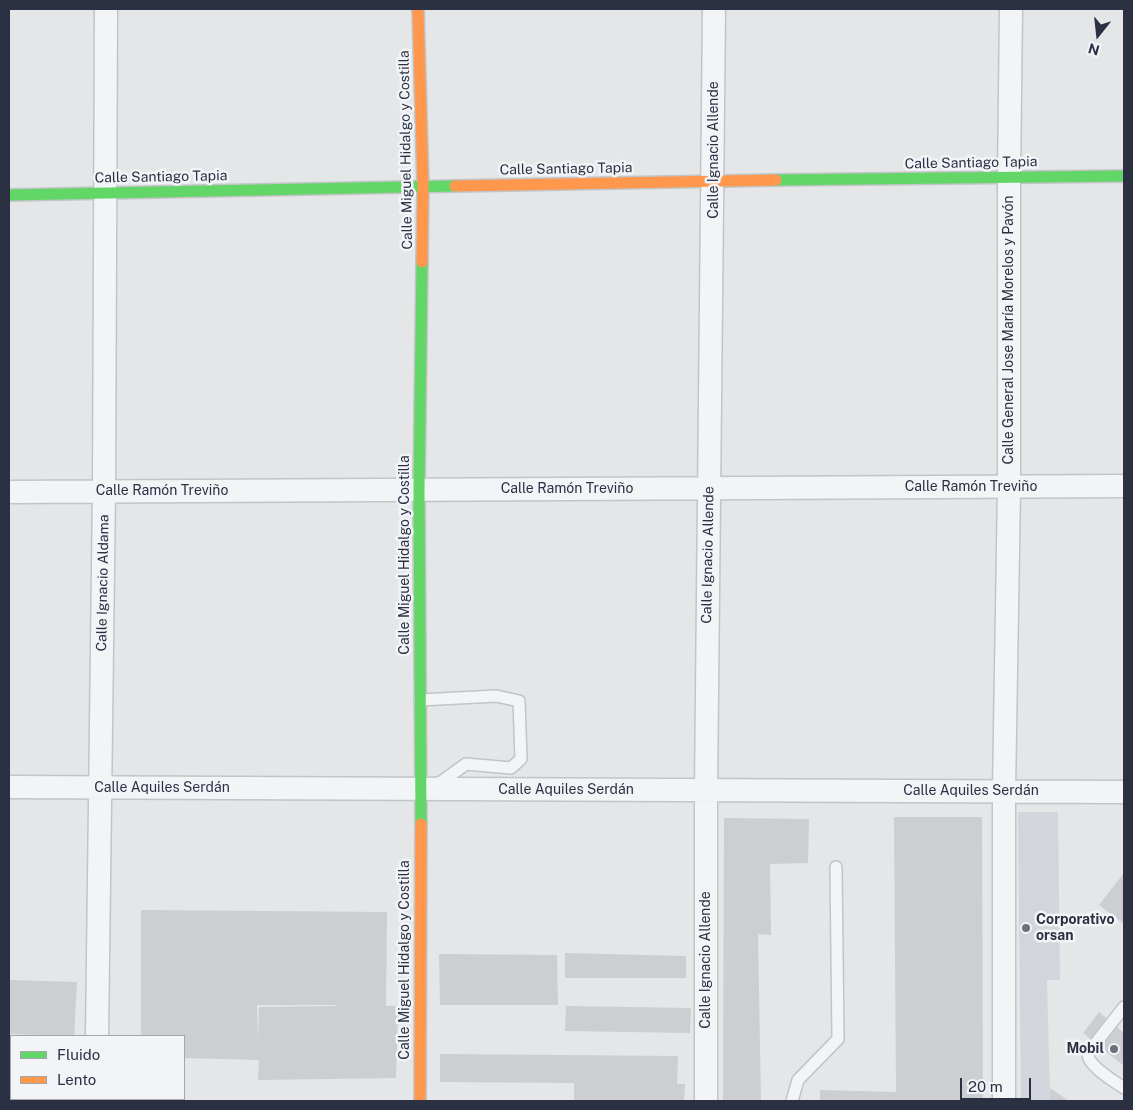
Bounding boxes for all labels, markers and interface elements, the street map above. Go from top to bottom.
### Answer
north arrow [1073,10,1123,60]
text: N [1086,40,1101,59]
street label: Calle Miguel Hidalgo y Costilla [396,50,416,250]
street label: Calle Ignacio Allende [706,81,722,219]
street label: Calle Santiago Tapia [905,153,1037,173]
street label: Calle Santiago Tapia [500,159,632,179]
street label: Calle Santiago Tapia [95,167,227,187]
street label: Calle General Jose María Morelos y Pavón [1001,195,1017,465]
street label: Calle Miguel Hidalgo y Costilla [397,455,413,655]
street label: Calle Ramón Treviño [905,479,1037,495]
street label: Calle Ramón Treviño [501,481,633,497]
street label: Calle Ramón Treviño [96,483,228,499]
street label: Calle Ignacio Allende [698,486,718,624]
street label: Calle Ignacio Aldama [93,514,113,652]
street label: Calle Aquiles Serdán [94,780,230,796]
street label: Calle Aquiles Serdán [498,782,634,798]
street label: Calle Aquiles Serdán [903,783,1039,799]
street label: Calle Miguel Hidalgo y Costilla [397,860,413,1060]
street label: Calle Ignacio Allende [698,891,714,1029]
place label: Corporativo orsan [1036,912,1114,944]
marker: Corporativo orsan [1020,922,1032,934]
legend [10,1035,185,1100]
place label: Mobil [1066,1041,1104,1057]
marker: Mobil [1108,1043,1120,1055]
text: Fluido [57,1046,100,1063]
scale bar [963,1068,1034,1100]
text: Lento [57,1071,96,1088]
text: 20 m [968,1078,1003,1095]

